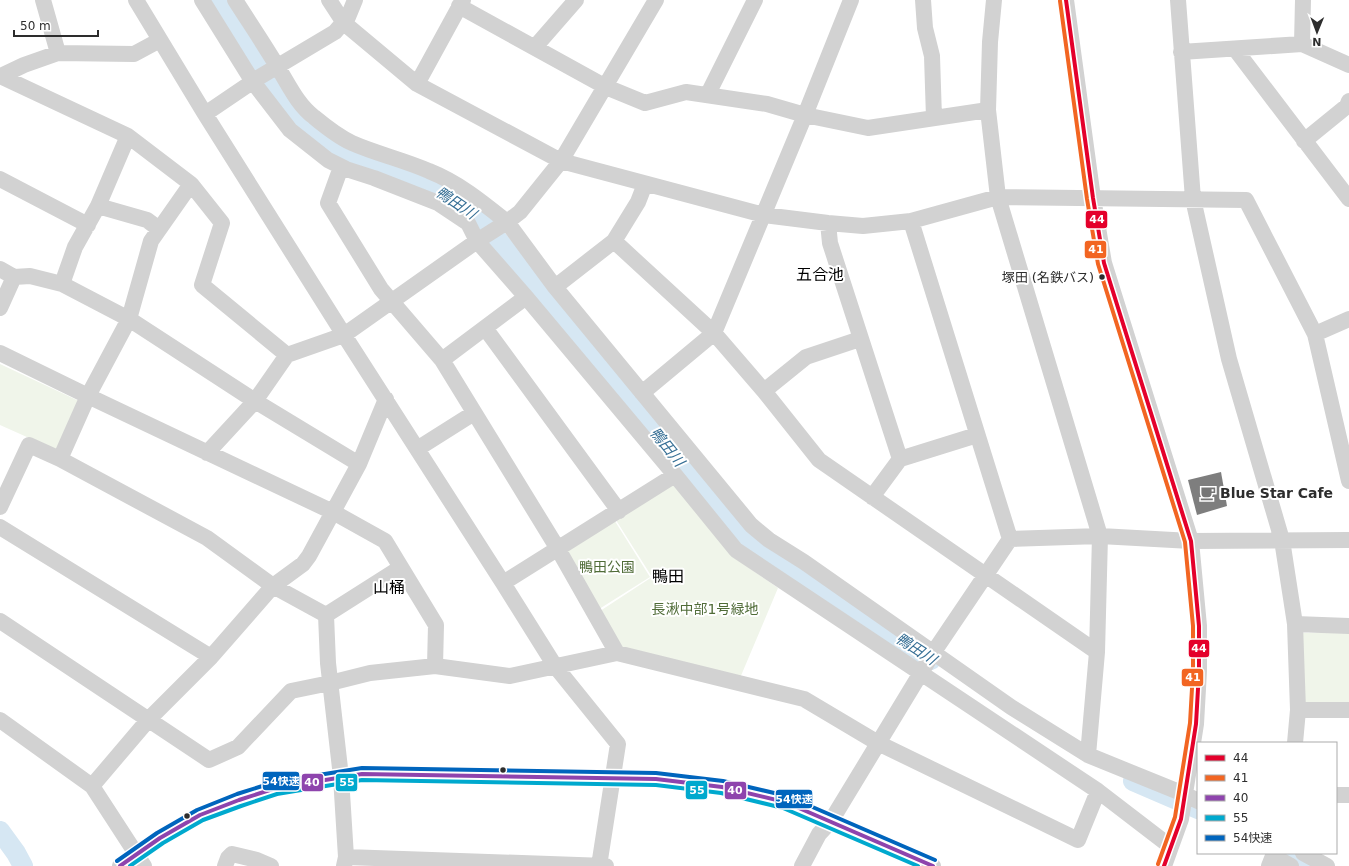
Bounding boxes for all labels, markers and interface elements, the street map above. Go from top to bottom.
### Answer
scale bar [14,12,98,38]
north arrow [1297,12,1337,52]
text: 50 m [20,19,51,33]
text: N [1312,35,1322,48]
water label: 鴨田川 [432,183,481,224]
line badge: 44 [1085,210,1108,229]
text: 44 [1089,213,1105,226]
line badge: 41 [1084,240,1107,259]
text: 41 [1088,243,1104,256]
district label: 五合池 [796,265,844,284]
place label: 塚田 (名鉄バス) [1002,270,1094,285]
marker: 塚田 (名鉄バス) [1097,272,1107,282]
water label: 鴨田川 [646,424,689,472]
cafe icon: Blue Star Cafe [1199,484,1217,502]
place label: Blue Star Cafe [1220,485,1333,501]
park label: 鴨田公園 [579,559,635,575]
district label: 鴨田 [652,567,684,586]
district label: 山桶 [373,578,405,597]
park label: 長湫中部1号緑地 [652,601,758,617]
water label: 鴨田川 [892,629,941,670]
line badge: 44 [1188,639,1210,658]
text: 44 [1191,642,1207,655]
line badge: 41 [1181,668,1204,687]
text: 41 [1185,671,1201,684]
legend [1197,742,1337,854]
text: 44 [1233,751,1248,765]
unlabelled marker [498,765,508,775]
line badge: 54快速 [262,771,300,791]
text: 41 [1233,771,1248,785]
line badge: 40 [301,773,324,792]
line badge: 55 [335,773,358,792]
text: 54快速 [262,775,300,788]
text: 40 [304,776,320,789]
text: 55 [339,776,355,789]
line badge: 55 [685,780,708,800]
line badge: 40 [724,781,747,800]
text: 55 [689,784,705,797]
text: 40 [727,784,743,797]
line badge: 54快速 [775,789,813,809]
text: 40 [1233,791,1248,805]
text: 54快速 [775,793,813,806]
unlabelled marker [182,811,192,821]
text: 55 [1233,811,1248,825]
text: 54快速 [1233,831,1272,845]

